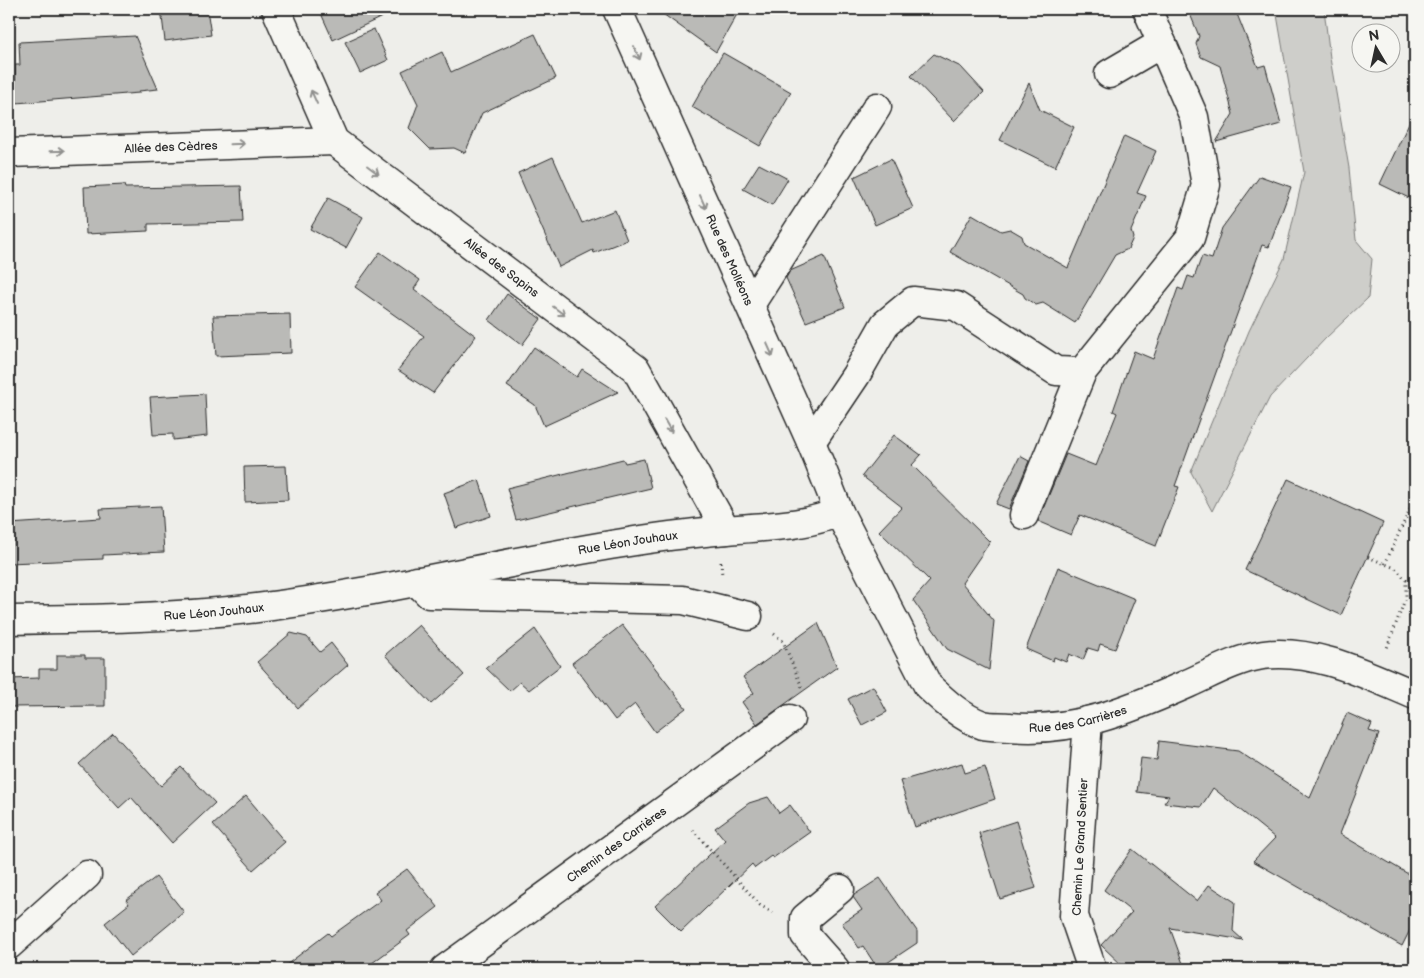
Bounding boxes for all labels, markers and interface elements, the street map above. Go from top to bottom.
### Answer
north arrow [1352,22,1402,72]
text: N [1368,26,1381,45]
one-way arrow [633,45,643,60]
one-way arrow [309,90,318,105]
street label: Allée des Cèdres [124,138,218,157]
one-way arrow [229,140,245,149]
one-way arrow [49,146,65,156]
one-way arrow [366,165,379,176]
one-way arrow [699,194,709,209]
street label: Rue des Molléons [702,212,756,308]
street label: Allée des Sapins [461,235,542,301]
one-way arrow [552,305,565,316]
one-way arrow [765,342,775,357]
one-way arrow [664,418,674,433]
street label: Rue Léon Jouhaux [577,528,679,558]
street label: Rue Léon Jouhaux [163,600,265,624]
street label: Rue des Carrières [1029,703,1129,736]
street label: Chemin Le Grand Sentier [1069,777,1092,916]
street label: Chemin des Carrières [564,804,670,886]

